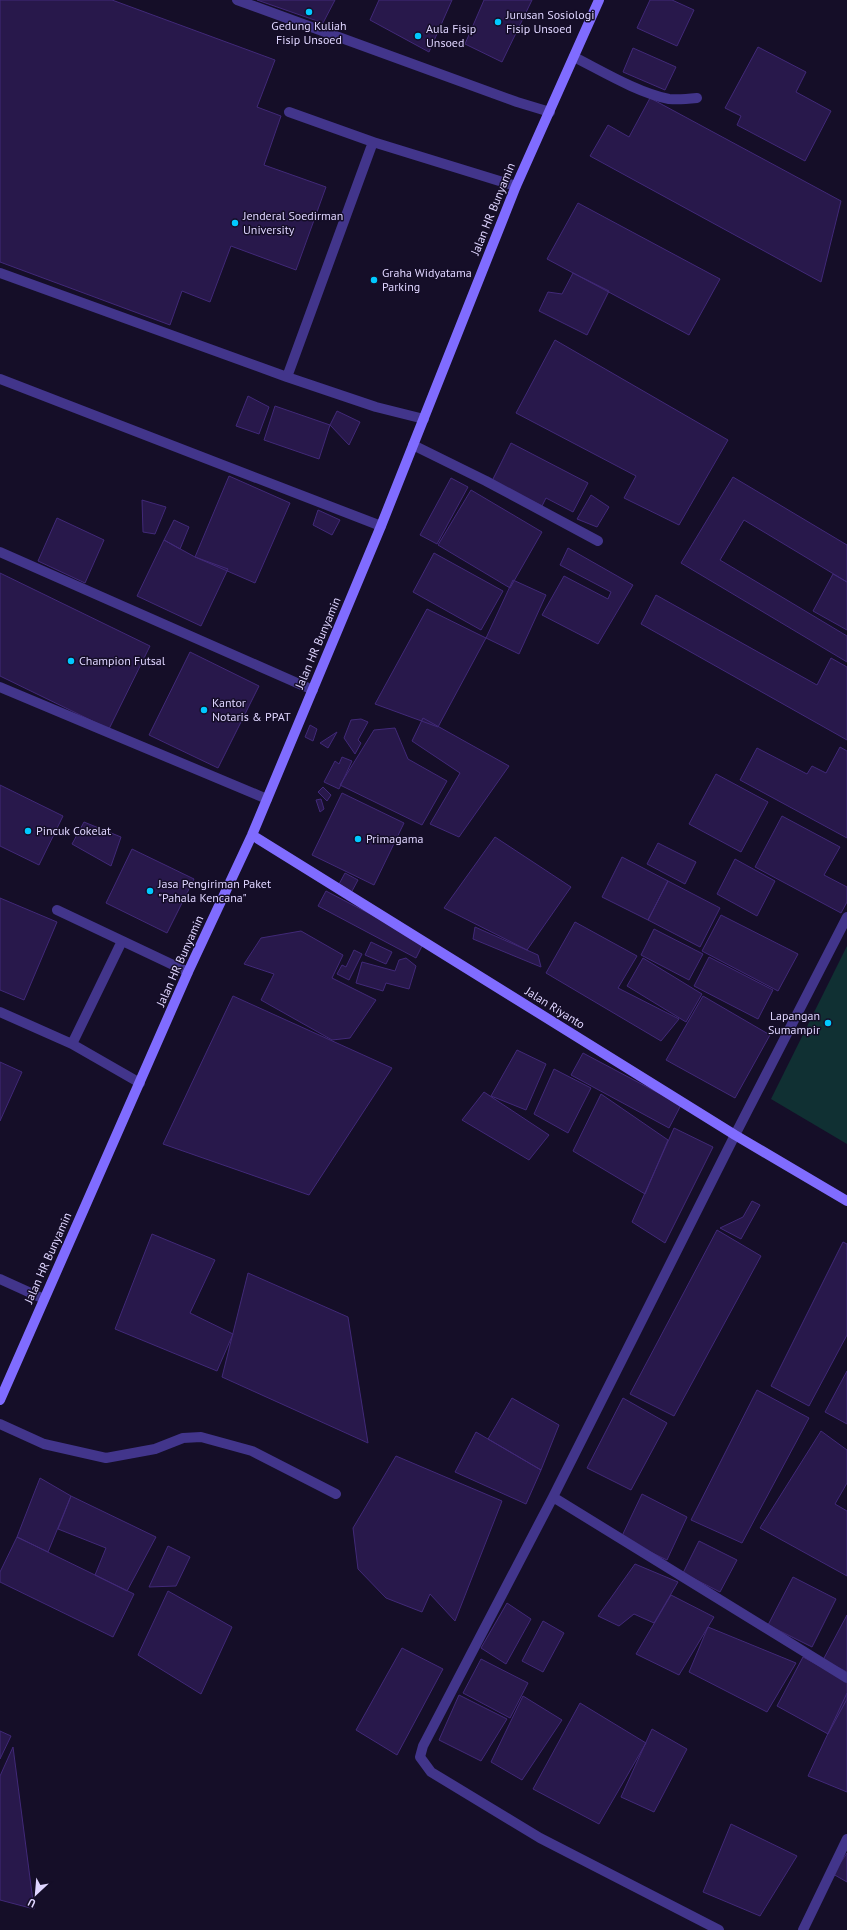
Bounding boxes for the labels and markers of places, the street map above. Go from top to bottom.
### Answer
marker: Gedung Kuliah Fisip Unsoed [304,7,314,17]
place label: Jurusan Sosiologi Fisip Unsoed [505,7,594,36]
marker: Jurusan Sosiologi Fisip Unsoed [493,17,503,27]
place label: Gedung Kuliah Fisip Unsoed [271,18,347,47]
place label: Aula Fisip Unsoed [426,21,476,50]
marker: Aula Fisip Unsoed [413,31,423,41]
place label: Jenderal Soedirman University [242,208,343,237]
marker: Jenderal Soedirman University [230,218,240,228]
place label: Graha Widyatama Parking [382,265,472,294]
marker: Graha Widyatama Parking [369,275,379,285]
place label: Champion Futsal [79,653,166,668]
marker: Champion Futsal [66,656,76,666]
place label: Kantor Notaris & PPAT [212,695,291,724]
marker: Kantor Notaris & PPAT [199,705,209,715]
place label: Pincuk Cokelat [36,823,111,838]
marker: Pincuk Cokelat [23,826,33,836]
place label: Primagama [366,831,423,846]
marker: Primagama [353,834,363,844]
place label: Jasa Pengiriman Paket "Pahala Kencana" [157,876,271,905]
marker: Jasa Pengiriman Paket "Pahala Kencana" [145,886,155,896]
place label: Lapangan Sumampir [768,1008,820,1037]
marker: Lapangan Sumampir [823,1018,833,1028]

